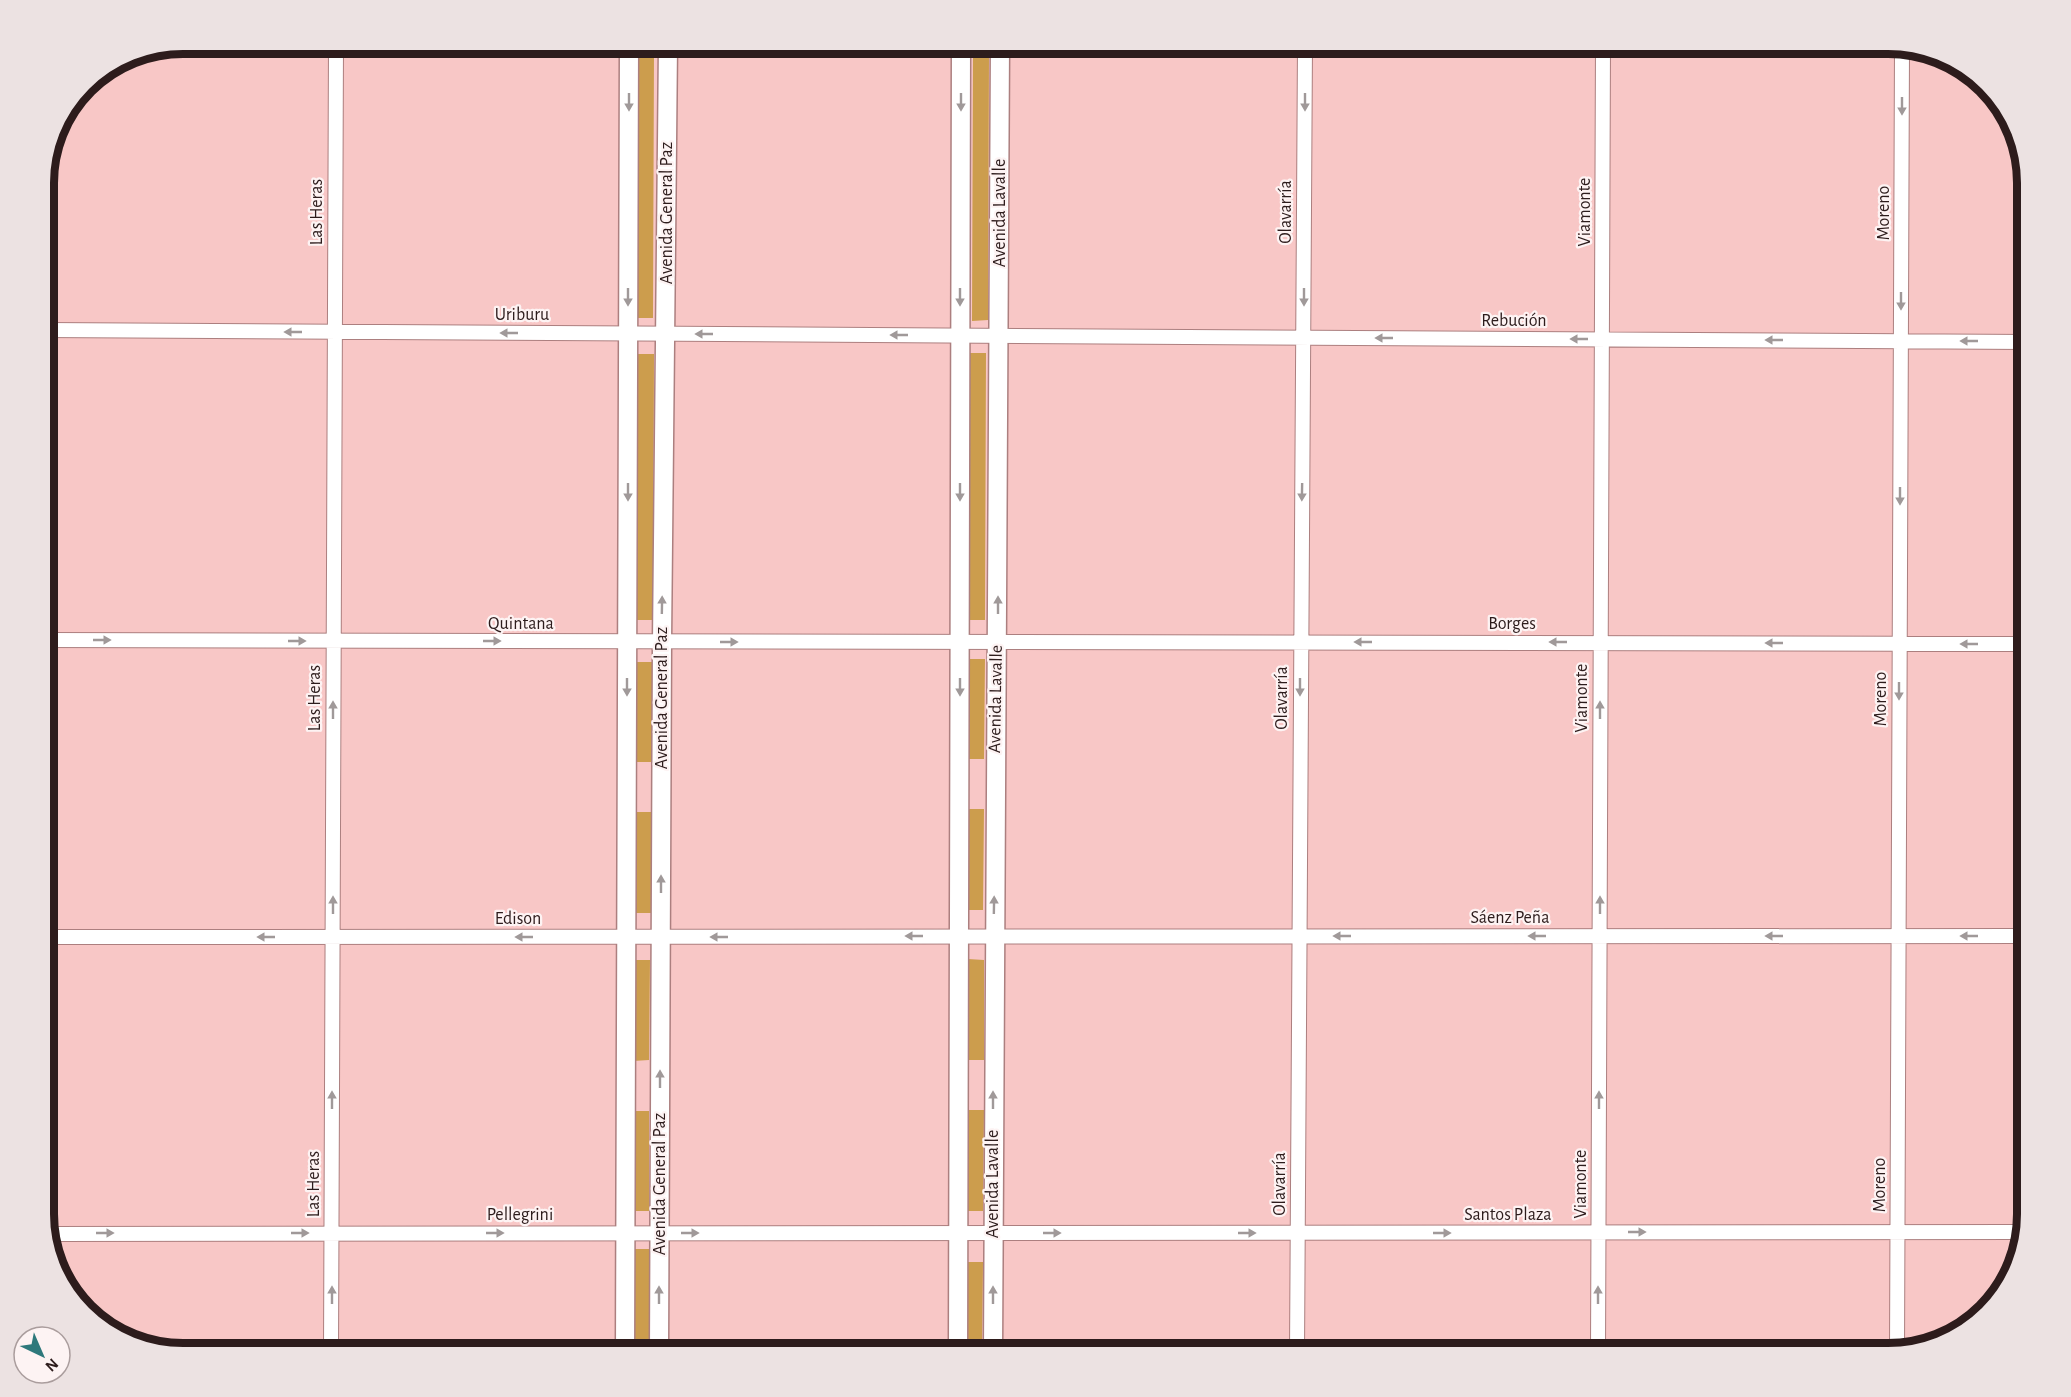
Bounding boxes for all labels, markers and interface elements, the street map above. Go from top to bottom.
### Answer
one-way arrow [624,92,634,111]
one-way arrow [956,92,966,111]
one-way arrow [1300,92,1310,111]
one-way arrow [1897,97,1907,116]
street label: Avenida General Paz [658,142,676,284]
street label: Avenida Lavalle [991,159,1009,267]
street label: Viamonte [1576,178,1594,246]
street label: Las Heras [308,179,326,245]
street label: Olavarría [1277,180,1295,244]
street label: Moreno [1875,185,1893,240]
one-way arrow [623,287,633,306]
one-way arrow [955,287,965,306]
one-way arrow [1299,287,1309,306]
one-way arrow [1896,292,1906,311]
street label: Uriburu [495,306,549,324]
street label: Rebución [1481,312,1547,330]
one-way arrow [284,327,303,336]
one-way arrow [500,328,519,338]
one-way arrow [695,329,714,339]
one-way arrow [890,330,909,340]
one-way arrow [1375,333,1394,343]
one-way arrow [1570,334,1589,344]
one-way arrow [1764,335,1783,345]
one-way arrow [1959,336,1978,346]
one-way arrow [623,482,633,501]
one-way arrow [955,482,965,501]
one-way arrow [1297,482,1307,501]
one-way arrow [1895,487,1905,506]
one-way arrow [657,596,667,615]
one-way arrow [993,596,1002,615]
street label: Quintana [488,615,554,633]
street label: Borges [1488,615,1536,633]
street label: Avenida General Paz [653,627,671,769]
one-way arrow [93,635,112,645]
one-way arrow [288,636,307,646]
one-way arrow [483,637,502,646]
one-way arrow [720,637,739,647]
one-way arrow [1353,637,1372,647]
one-way arrow [1548,637,1567,647]
one-way arrow [1764,638,1783,648]
one-way arrow [1959,639,1978,649]
street label: Avenida Lavalle [986,645,1006,753]
street label: Viamonte [1573,664,1591,732]
street label: Las Heras [306,665,324,731]
street label: Olavarría [1273,666,1291,730]
street label: Moreno [1872,671,1890,726]
one-way arrow [622,677,632,696]
one-way arrow [955,677,965,696]
one-way arrow [1296,677,1305,696]
one-way arrow [1894,682,1904,701]
one-way arrow [1595,700,1605,719]
one-way arrow [328,701,338,720]
one-way arrow [656,875,666,894]
one-way arrow [1595,895,1605,914]
one-way arrow [328,896,338,915]
one-way arrow [989,896,998,915]
street label: Sáenz Peña [1471,909,1549,927]
street label: Edison [495,910,541,928]
one-way arrow [904,931,923,941]
one-way arrow [1332,931,1351,941]
one-way arrow [1527,931,1546,941]
one-way arrow [1764,931,1783,941]
one-way arrow [1959,931,1978,941]
one-way arrow [256,932,275,942]
one-way arrow [514,932,533,942]
one-way arrow [709,932,728,942]
one-way arrow [655,1070,665,1089]
one-way arrow [988,1090,998,1109]
one-way arrow [1594,1090,1604,1109]
one-way arrow [327,1091,337,1110]
street label: Avenida General Paz [651,1113,669,1255]
street label: Avenida Lavalle [984,1130,1002,1238]
street label: Viamonte [1572,1150,1590,1218]
street label: Las Heras [305,1151,323,1217]
street label: Olavarría [1271,1152,1289,1216]
street label: Moreno [1871,1157,1889,1212]
street label: Pellegrini [487,1206,553,1224]
street label: Santos Plaza [1464,1206,1552,1224]
one-way arrow [1627,1227,1646,1237]
one-way arrow [291,1228,310,1238]
one-way arrow [486,1228,505,1238]
one-way arrow [681,1228,700,1238]
one-way arrow [1042,1228,1061,1238]
one-way arrow [1237,1228,1256,1238]
one-way arrow [1432,1228,1451,1238]
one-way arrow [96,1229,115,1238]
one-way arrow [327,1285,337,1304]
one-way arrow [654,1285,664,1304]
one-way arrow [988,1285,998,1304]
one-way arrow [1593,1285,1603,1304]
north arrow [12,1325,72,1385]
text: N [42,1355,61,1375]

